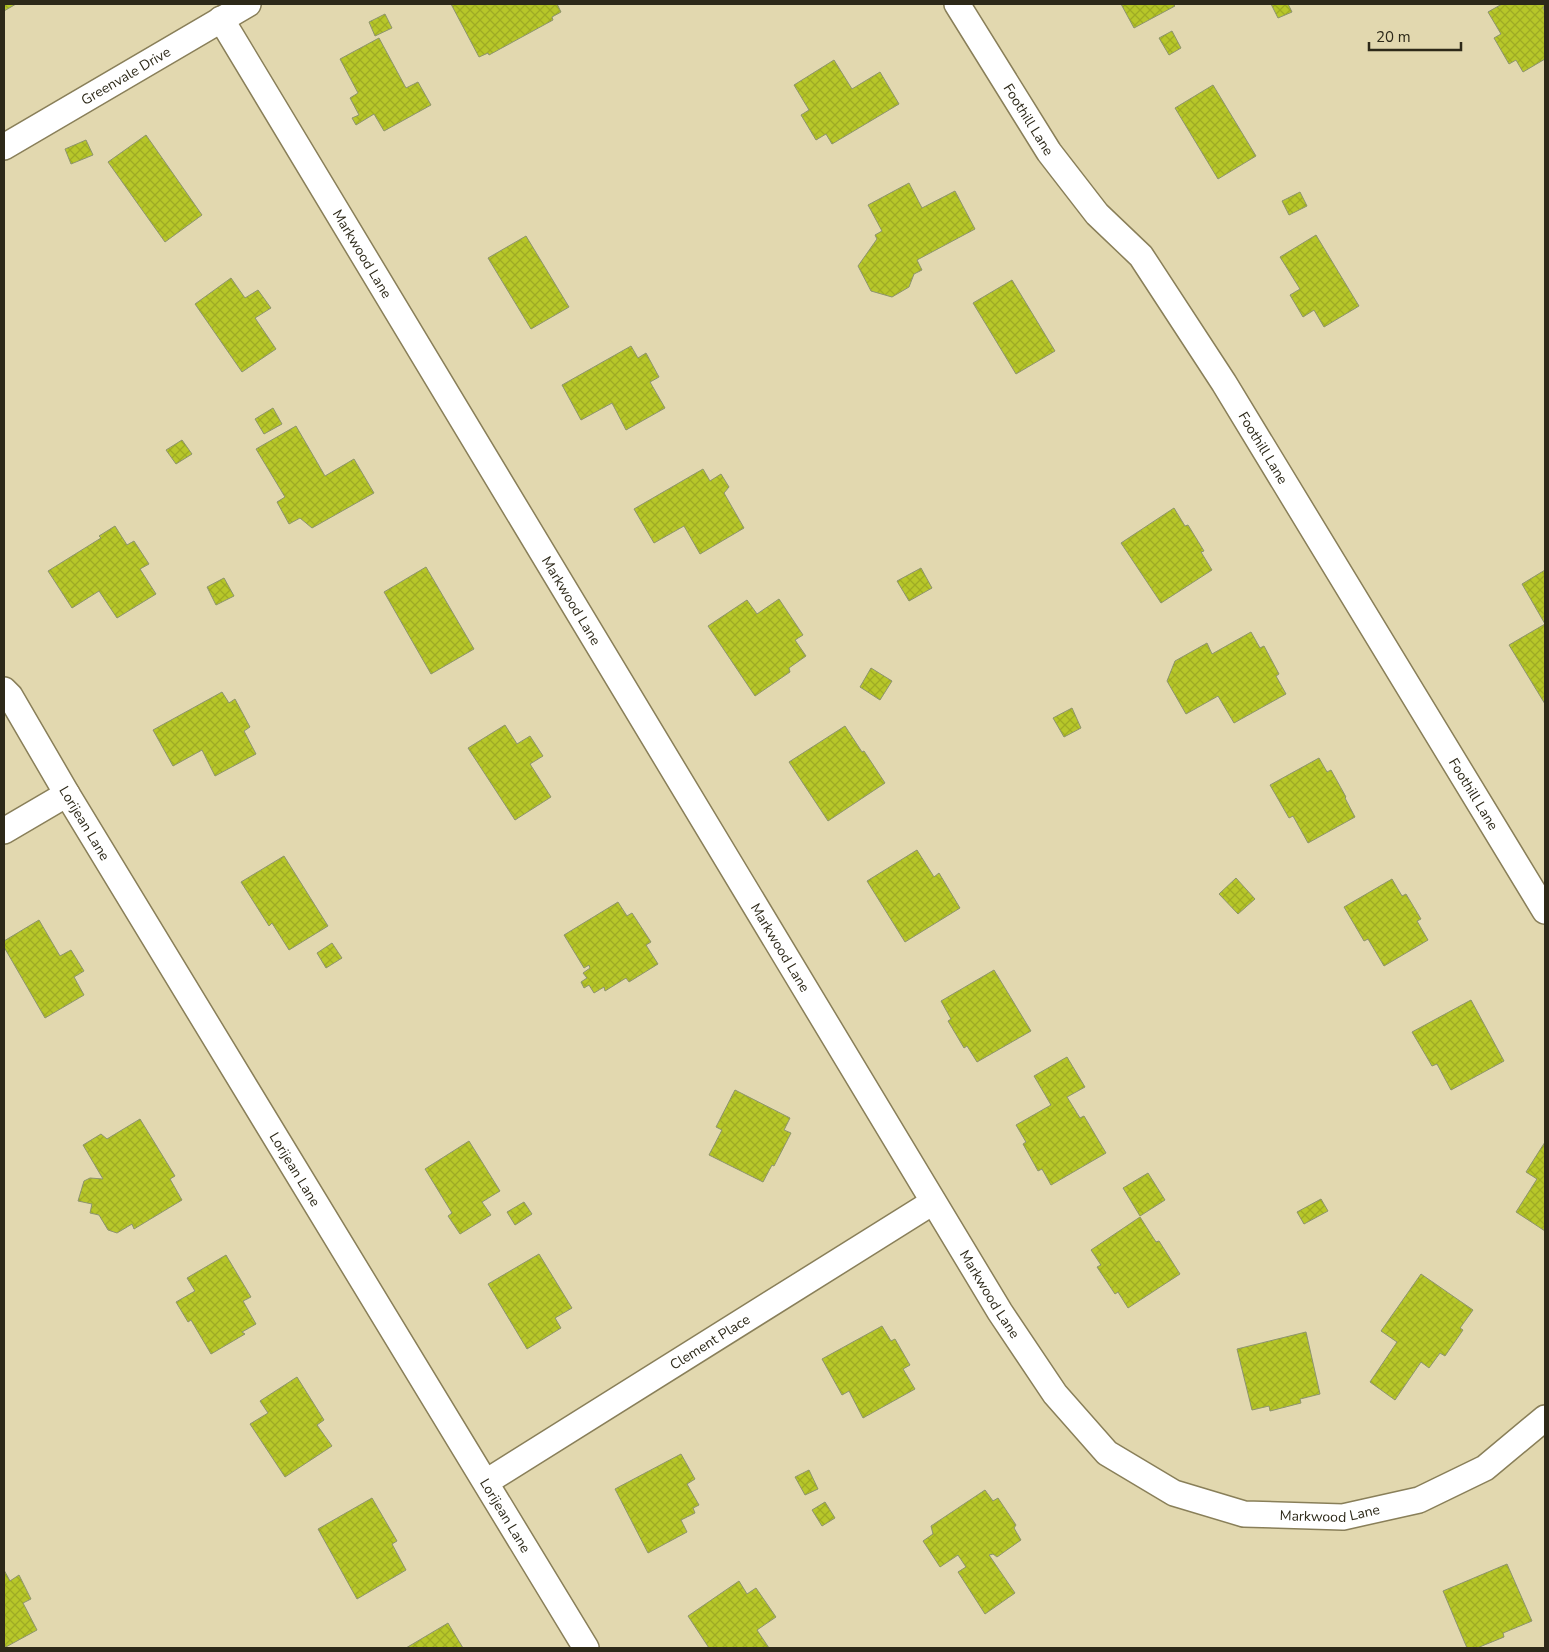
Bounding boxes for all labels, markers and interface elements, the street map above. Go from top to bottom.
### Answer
scale bar [1369,20,1462,52]
text: 20 m [1376,27,1411,47]
street label: Greenvale Drive [77,42,174,109]
street label: Foothill Lane [999,80,1058,159]
street label: Markwood Lane [328,206,397,302]
street label: Foothill Lane [1234,408,1293,487]
street label: Markwood Lane [537,553,606,649]
street label: Foothill Lane [1445,754,1503,834]
street label: Lorijean Lane [55,783,115,864]
street label: Markwood Lane [746,899,815,996]
street label: Lorijean Lane [265,1129,325,1210]
street label: Markwood Lane [955,1246,1024,1342]
street label: Clement Place [666,1310,753,1374]
street label: Lorijean Lane [476,1475,535,1556]
street label: Markwood Lane [1279,1500,1381,1527]

